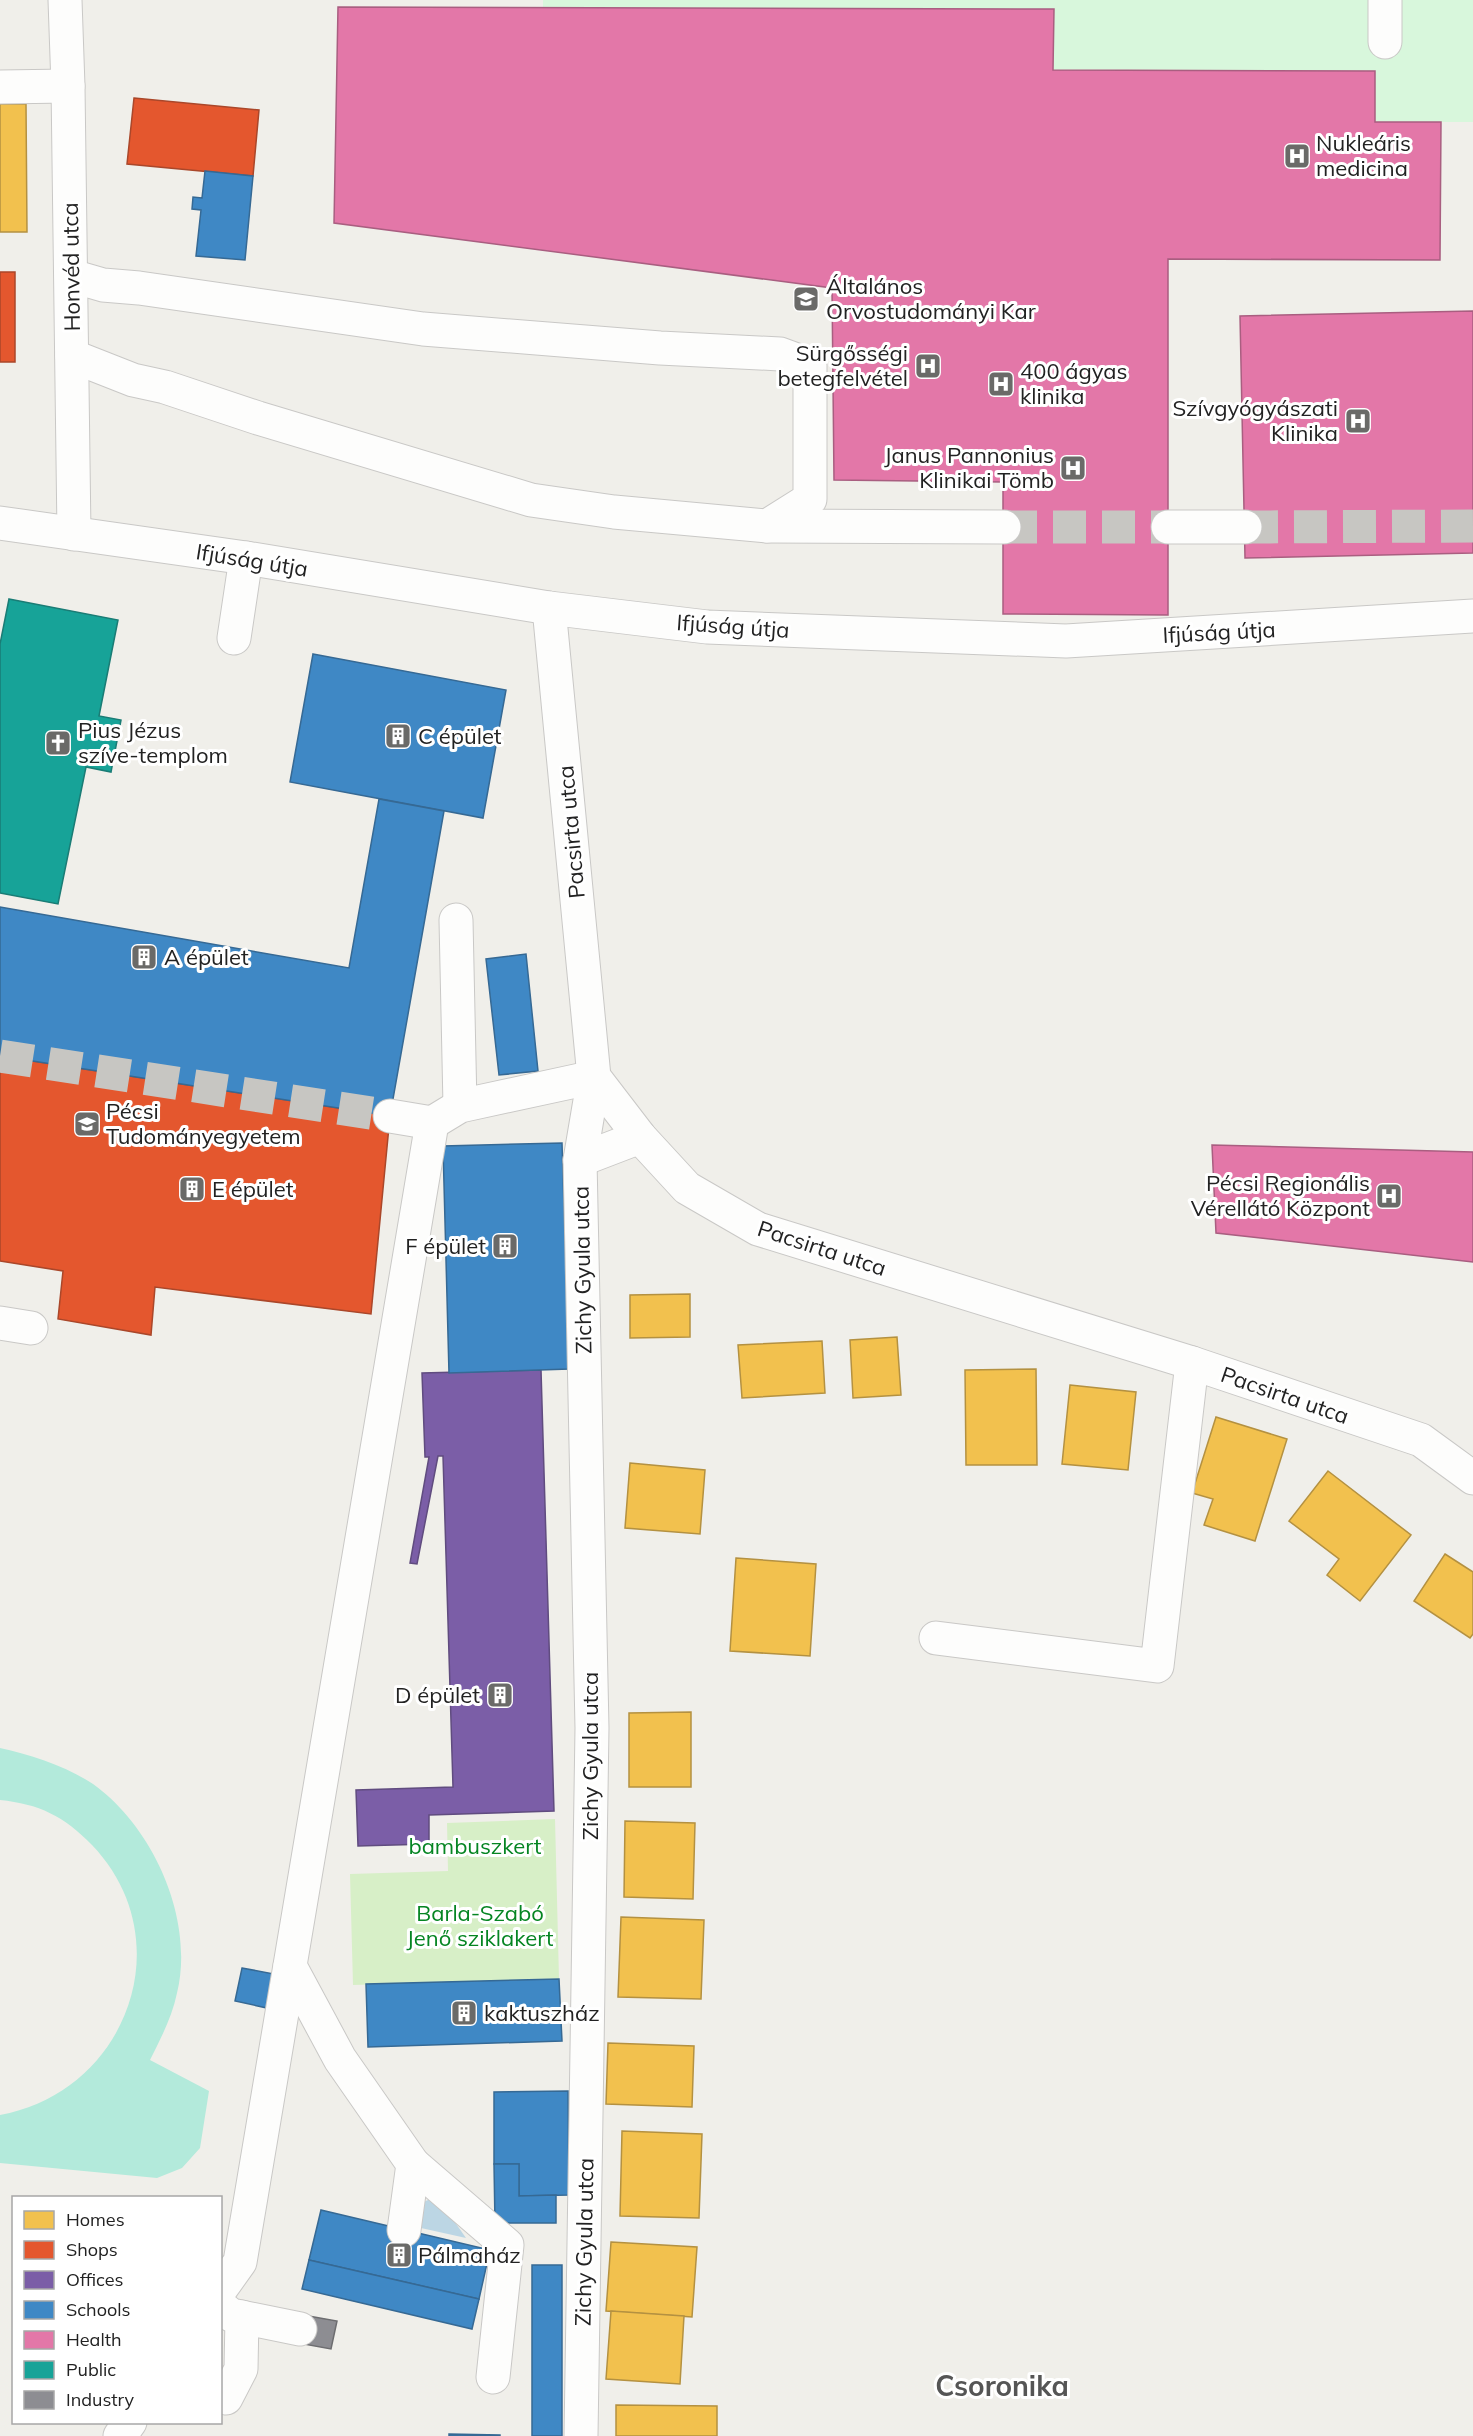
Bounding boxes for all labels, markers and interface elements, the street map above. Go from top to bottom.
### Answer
place label: Nukleáris medicina [1316,129,1411,182]
hospital icon: Nukleáris medicina [1282,141,1312,171]
street label: Honvéd utca [56,202,86,332]
place label: Általános Orvostudományi Kar [826,272,1036,325]
school or university icon: Általános Orvostudományi Kar [791,284,821,314]
place label: Sürgősségi betegfelvétel [777,339,908,392]
hospital icon: Sürgősségi betegfelvétel [913,351,943,381]
place label: 400 ágyas klinika [1020,357,1127,410]
hospital icon: 400 ágyas klinika [986,369,1016,399]
place label: Szívgyógyászati Klinika [1172,394,1338,447]
hospital icon: Szívgyógyászati Klinika [1343,406,1373,436]
place label: Janus Pannonius Klinikai Tömb [884,441,1054,494]
hospital icon: Janus Pannonius Klinikai Tömb [1058,453,1088,483]
street label: Ifjúság útja [194,537,310,583]
street label: Ifjúság útja [676,608,790,644]
street label: Ifjúság útja [1162,615,1276,649]
place label: Pius Jézus szíve-templom [78,716,228,769]
building icon: C épület [383,721,413,751]
place label: C épület [418,722,502,750]
church icon: Pius Jézus szíve-templom [43,728,73,758]
street label: Pacsirta utca [551,764,591,900]
building icon: A épület [129,942,159,972]
place label: A épület [164,943,249,971]
place label: Pécsi Tudományegyetem [106,1097,301,1150]
school or university icon: Pécsi Tudományegyetem [72,1109,102,1139]
place label: Pécsi Regionális Vérellátó Központ [1191,1169,1370,1222]
building icon: E épület [177,1174,207,1204]
place label: E épület [212,1175,294,1203]
hospital icon: Pécsi Regionális Vérellátó Központ [1374,1181,1404,1211]
street label: Zichy Gyula utca [567,1186,597,1354]
street label: Pacsirta utca [754,1214,890,1282]
building icon: F épület [490,1231,520,1261]
place label: F épület [405,1232,486,1260]
street label: Pacsirta utca [1217,1360,1353,1430]
street label: Zichy Gyula utca [576,1672,604,1840]
building icon: D épület [485,1680,515,1710]
place label: D épület [395,1681,480,1709]
park label: bambuszkert [408,1832,542,1860]
park label: Barla-Szabó Jenő sziklakert [407,1899,554,1952]
building icon: kaktuszház [449,1998,479,2028]
place label: kaktuszház [484,1999,600,2027]
street label: Zichy Gyula utca [569,2158,599,2326]
legend [12,2196,222,2424]
text: Homes [66,2208,125,2231]
text: Shops [66,2238,118,2261]
building icon: Pálmaház [384,2240,414,2270]
place label: Pálmaház [418,2241,521,2269]
text: Offices [66,2268,124,2291]
text: Schools [66,2298,131,2321]
text: Health [66,2328,122,2351]
text: Public [66,2358,116,2381]
district label: Csoronika [935,2368,1069,2403]
text: Industry [66,2388,135,2411]

